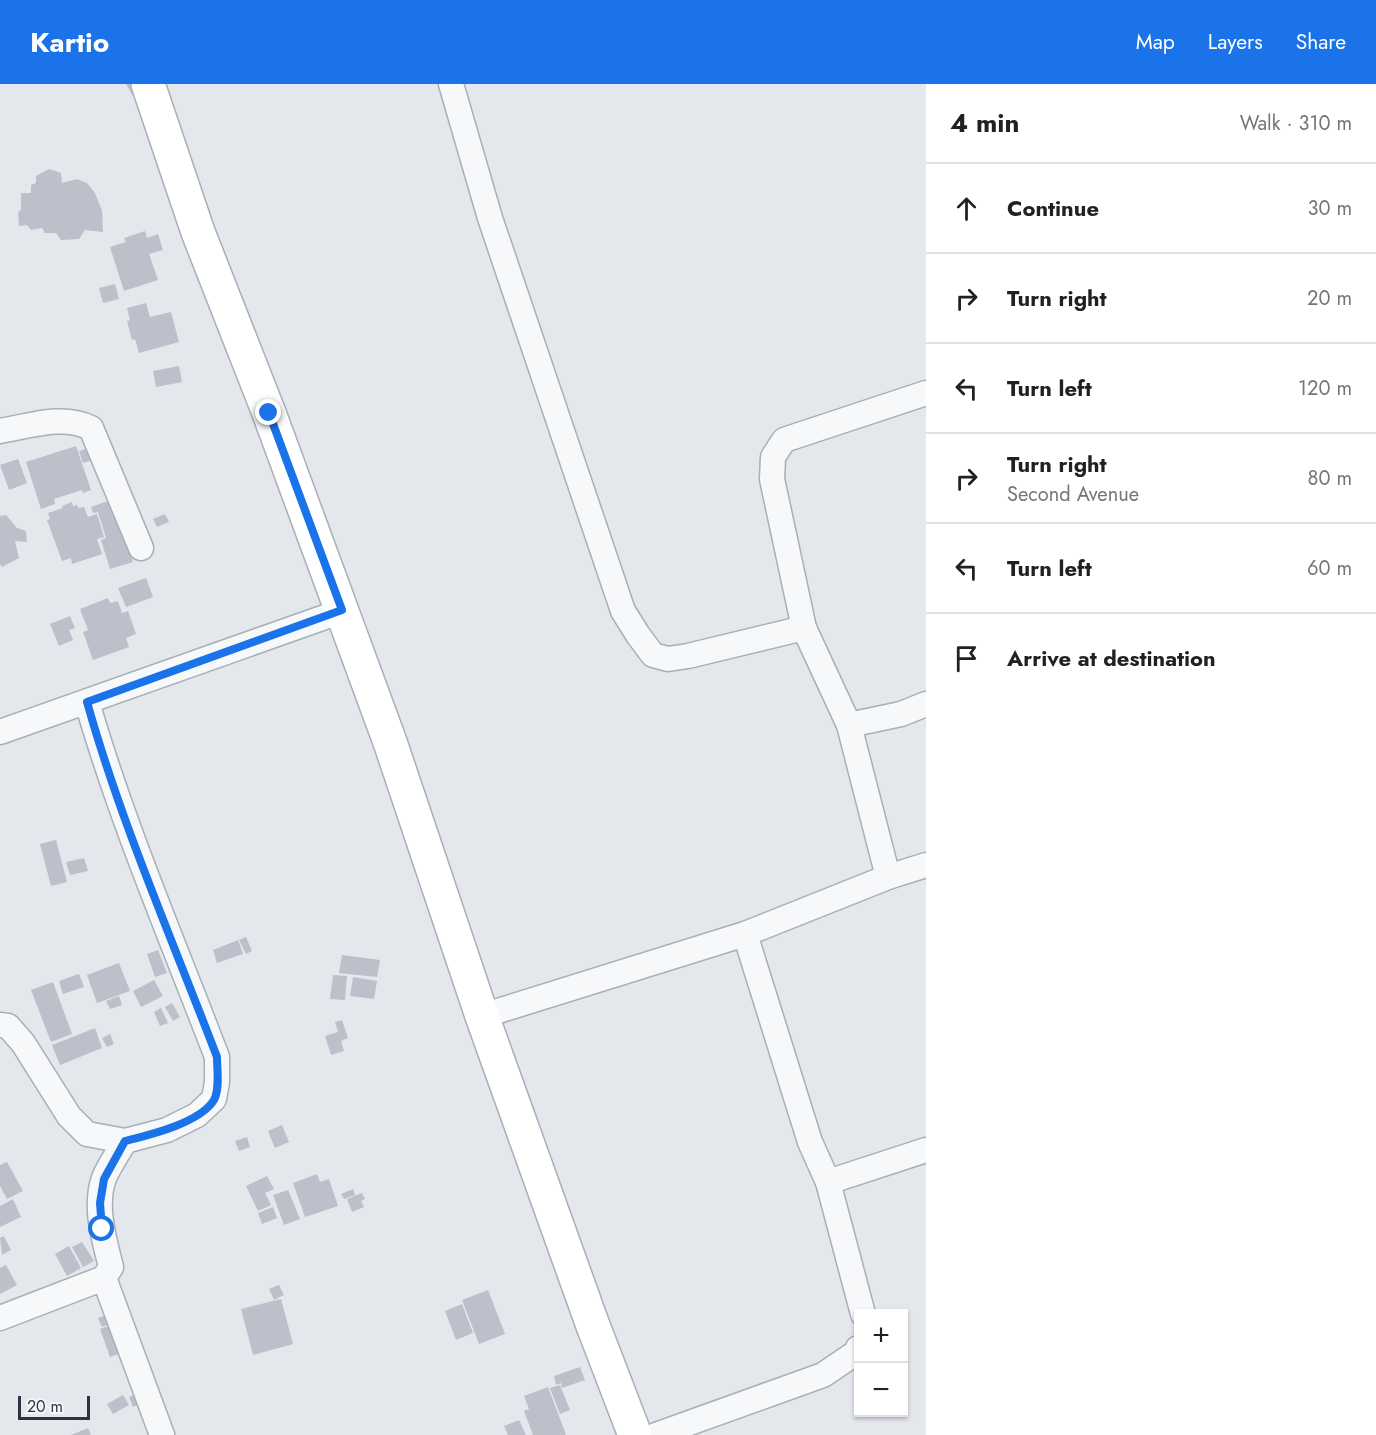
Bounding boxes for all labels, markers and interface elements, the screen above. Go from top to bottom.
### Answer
text: Kartio [30,22,109,63]
text: Map [1136,27,1175,57]
text: Layers [1208,27,1263,57]
text: Share [1296,27,1346,57]
text: 4 min [950,104,1019,142]
text: Walk · 310 m [1240,109,1352,138]
icon: ahead [950,192,983,225]
text: Continue [1007,192,1099,224]
text: 30 m [1307,194,1352,223]
icon: right [950,282,983,315]
text: Turn right [1007,282,1107,314]
text: 20 m [1307,284,1352,313]
icon: left [950,372,983,405]
text: Turn left [1007,372,1092,404]
text: 120 m [1298,374,1352,403]
route end [255,399,281,425]
text: Turn right [1007,448,1107,480]
icon: right [950,462,983,495]
text: 80 m [1307,464,1352,493]
text: Second Avenue [1007,480,1139,509]
icon: left [950,552,983,585]
text: Turn left [1007,552,1092,584]
text: 60 m [1307,554,1352,583]
icon: arrive [950,642,983,675]
text: Arrive at destination [1007,642,1216,674]
route start [88,1215,114,1241]
map controls [854,1309,908,1417]
button: + [854,1309,908,1363]
button: − [854,1363,908,1417]
scale bar [18,1393,90,1420]
text: 20 m [27,1395,63,1418]

